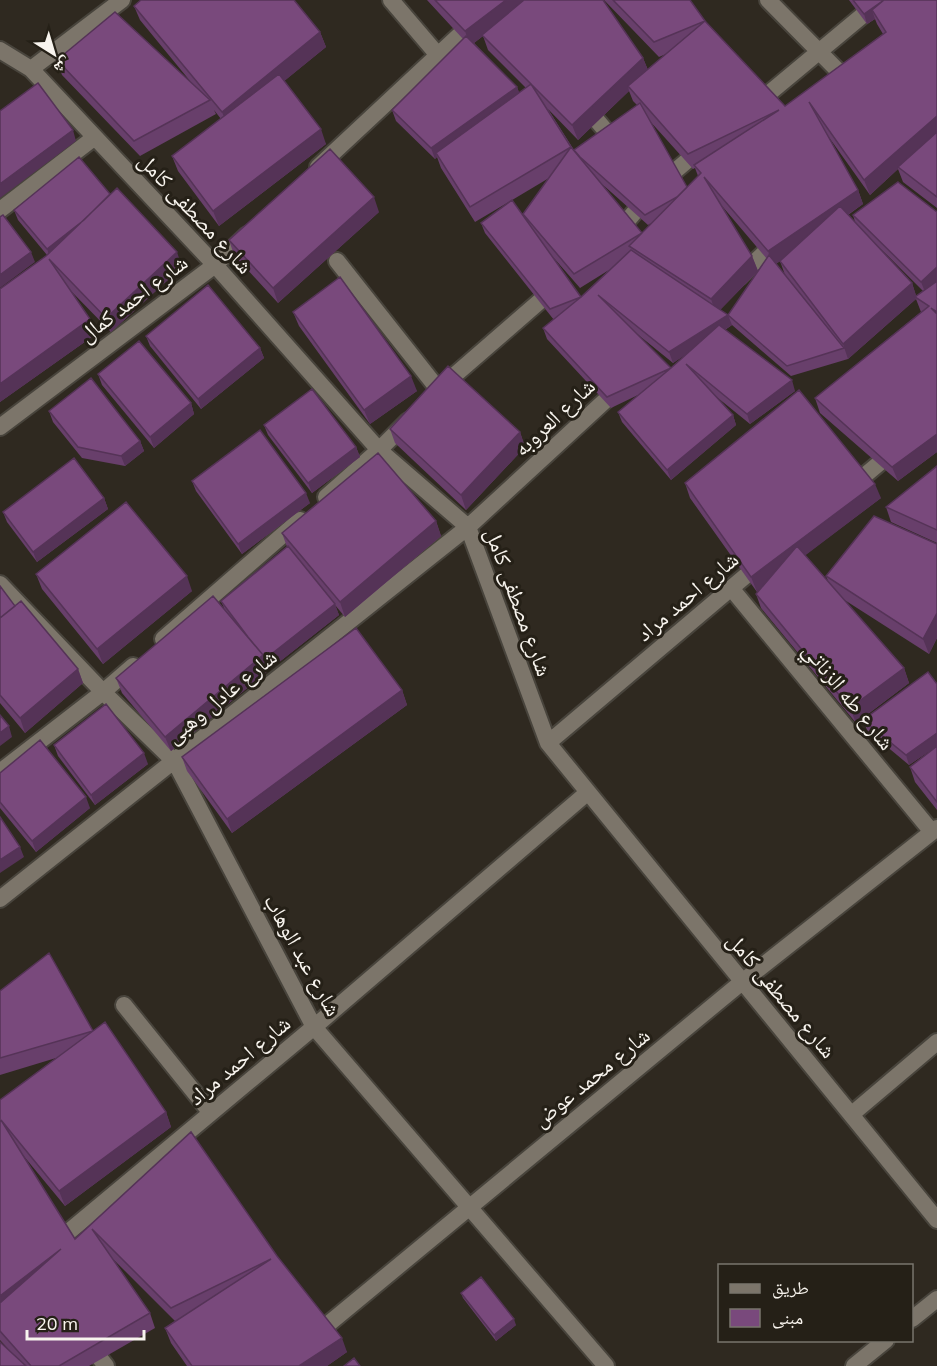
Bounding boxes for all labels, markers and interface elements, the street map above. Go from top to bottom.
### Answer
north arrow [24,24,84,84]
text: ش [50,53,76,79]
street label: شارع مصطفى كامل [133,147,259,279]
street label: شارع احمد كمال [73,248,193,348]
street label: شارع العروبه [507,372,601,462]
street label: شارع مصطفى كامل [479,524,559,680]
street label: شارع احمد مراد [630,545,744,647]
street label: شارع طه الزناتي [794,636,901,758]
street label: شارع عادل وهبى [160,643,282,749]
street label: شارع عبد الوهاب [258,889,348,1021]
street label: شارع مصطفى كامل [721,926,843,1064]
street label: شارع احمد مراد [182,1009,296,1111]
street label: شارع محمد عوض [527,1021,655,1133]
legend [718,1264,913,1342]
text: طريق [772,1276,809,1299]
scale bar [27,1303,144,1341]
text: مبنى [772,1306,803,1329]
text: 20 m [36,1312,78,1335]

